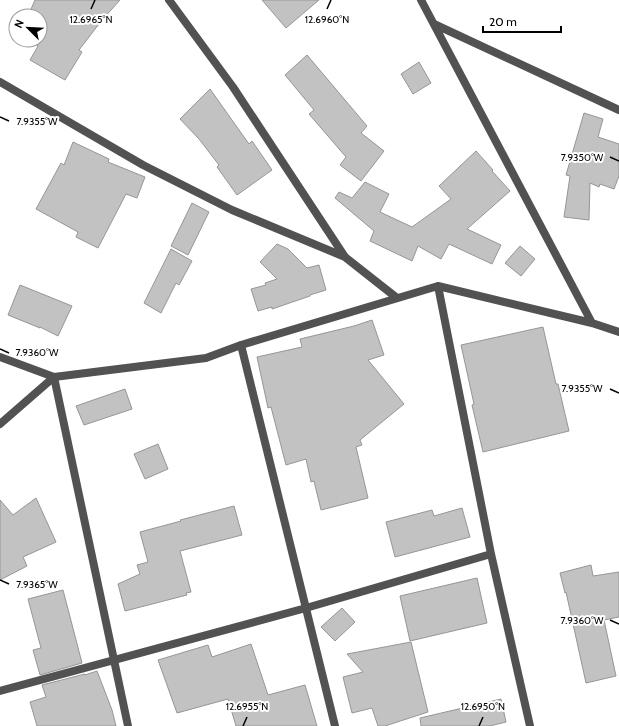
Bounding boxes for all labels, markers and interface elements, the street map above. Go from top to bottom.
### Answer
north arrow [8,8,48,48]
scale bar [483,8,561,34]
text: 12.6965°N [70,13,112,26]
text: 12.6960°N [305,13,349,26]
text: 20 m [489,14,517,29]
text: N [11,18,27,30]
text: 7.9355°W [16,115,58,128]
text: 7.9350°W [561,151,604,164]
text: 7.9360°W [16,346,59,359]
text: 7.9355°W [561,382,603,395]
text: 7.9365°W [16,578,58,591]
text: 7.9360°W [561,614,604,627]
text: 12.6955°N [226,700,268,713]
text: 12.6950°N [461,700,505,713]

